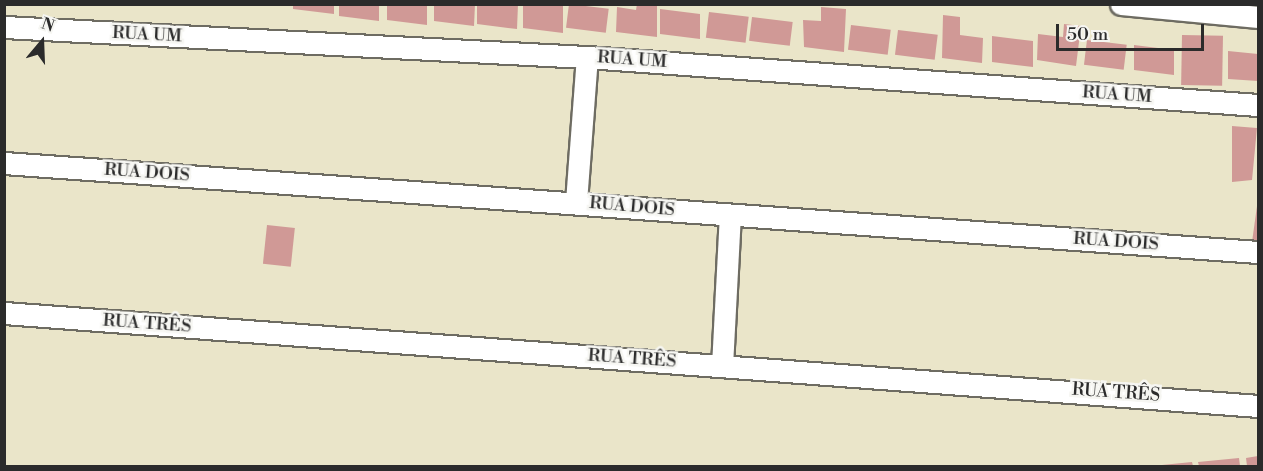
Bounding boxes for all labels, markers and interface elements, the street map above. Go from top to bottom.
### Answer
north arrow [12,12,72,72]
scale bar [1059,12,1208,50]
text: N [39,13,57,36]
street label: RUA UM [112,22,182,48]
text: 50 m [1067,23,1108,46]
street label: RUA UM [596,47,668,73]
street label: RUA UM [1081,82,1153,108]
street label: RUA DOIS [103,159,191,187]
street label: RUA DOIS [588,192,676,222]
street label: RUA DOIS [1072,228,1160,256]
street label: RUA TRÊS [102,310,192,338]
street label: RUA TRÊS [587,345,677,373]
street label: RUA TRÊS [1071,379,1161,407]

